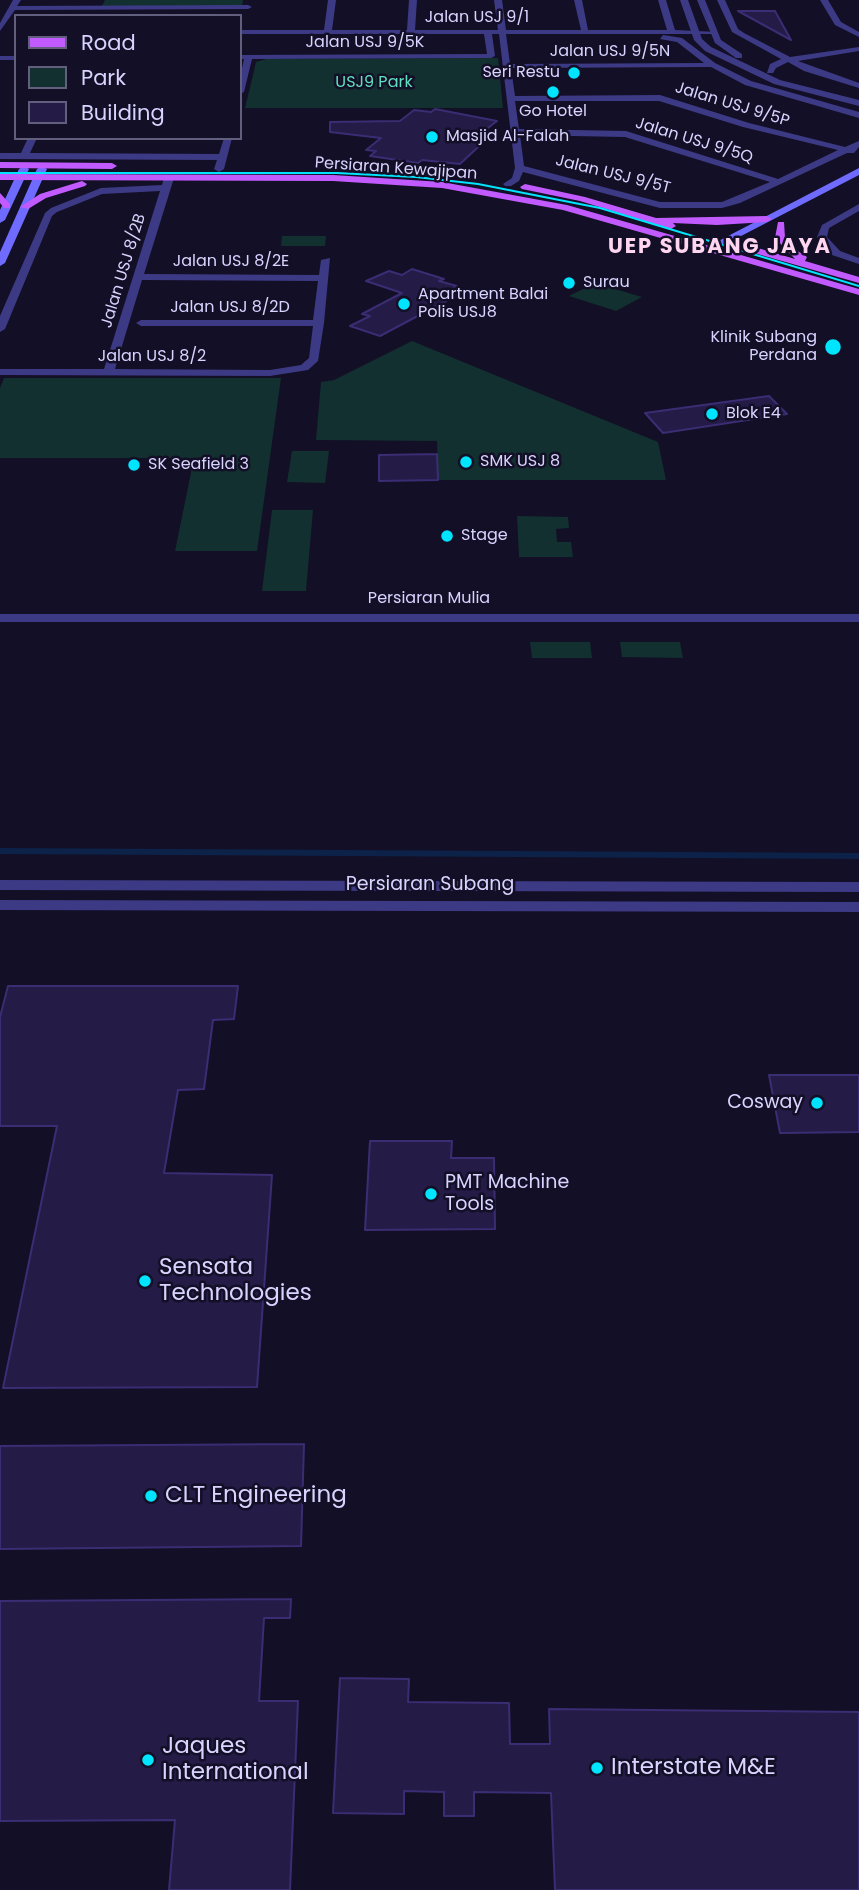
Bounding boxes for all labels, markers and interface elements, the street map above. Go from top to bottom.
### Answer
street label: Jalan USJ 9/1 [425,8,529,28]
legend [14,14,242,140]
text: Road [81,28,136,57]
street label: Jalan USJ 9/5K [306,33,424,53]
street label: Jalan USJ 9/5N [550,42,670,62]
text: Park [81,63,126,92]
place label: Seri Restu [482,63,560,83]
marker: Seri Restu [566,65,582,81]
park label: USJ9 Park [335,73,413,93]
street label: Jalan USJ 9/5P [673,78,791,132]
marker: Go Hotel [545,84,561,100]
text: Building [81,98,165,127]
place label: Go Hotel [519,102,587,122]
street label: Jalan USJ 9/5Q [633,114,755,168]
place label: Masjid Al-Falah [446,127,569,147]
marker: Masjid Al-Falah [424,129,440,145]
street label: Jalan USJ 9/5T [553,151,673,199]
street label: Persiaran Kewajipan [314,154,478,184]
street label: Jalan USJ 8/2B [98,212,150,330]
district label: UEP SUBANG JAYA [610,235,830,261]
street label: Jalan USJ 8/2E [173,252,289,272]
place label: Surau [583,273,630,293]
marker: Surau [561,275,577,291]
place label: Apartment Balai Polis USJ8 [418,285,548,323]
marker: Apartment Balai Polis USJ8 [396,296,412,312]
street label: Jalan USJ 8/2D [170,298,290,318]
place label: Klinik Subang Perdana [711,328,817,366]
marker: Klinik Subang Perdana [823,337,843,357]
street label: Jalan USJ 8/2 [98,347,206,367]
place label: Blok E4 [726,404,781,424]
marker: Blok E4 [704,406,720,422]
place label: SMK USJ 8 [480,452,560,472]
marker: SMK USJ 8 [458,454,474,470]
place label: SK Seafield 3 [148,455,249,475]
marker: SK Seafield 3 [126,457,142,473]
place label: Stage [461,526,508,546]
marker: Stage [439,528,455,544]
street label: Persiaran Mulia [368,589,490,609]
street label: Persiaran Subang [346,874,514,896]
place label: Cosway [727,1092,803,1114]
marker: Cosway [809,1095,825,1111]
place label: PMT Machine Tools [445,1172,569,1216]
marker: PMT Machine Tools [423,1186,439,1202]
place label: Sensata Technologies [159,1254,312,1308]
marker: Sensata Technologies [137,1273,153,1289]
place label: CLT Engineering [165,1482,347,1510]
marker: CLT Engineering [143,1488,159,1504]
place label: Jaques International [162,1733,309,1787]
marker: Jaques International [140,1752,156,1768]
place label: Interstate M&E [611,1754,776,1782]
marker: Interstate M&E [589,1760,605,1776]

